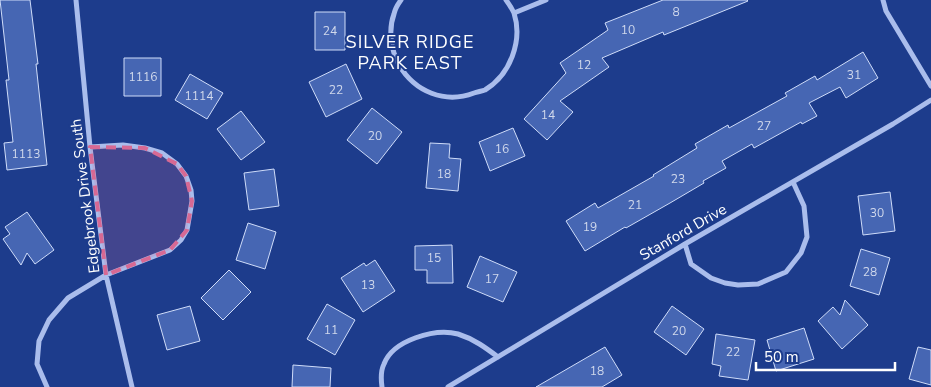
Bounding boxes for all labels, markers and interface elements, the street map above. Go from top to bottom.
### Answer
house number: 8 [672,4,680,20]
house number: 10 [621,22,635,38]
house number: 24 [323,23,337,39]
district label: SILVER RIDGE PARK EAST [346,30,474,75]
house number: 12 [577,57,591,73]
house number: 31 [847,67,861,83]
house number: 1116 [129,69,157,85]
house number: 22 [329,82,343,98]
house number: 1114 [185,88,213,104]
house number: 14 [541,107,555,123]
street label: Edgebrook Drive South [66,118,104,274]
house number: 27 [757,118,771,134]
house number: 20 [368,128,382,144]
house number: 16 [495,141,509,157]
house number: 1113 [12,146,40,162]
house number: 18 [437,166,451,182]
house number: 23 [671,171,685,187]
house number: 21 [628,197,642,213]
street label: Stanford Drive [636,199,730,265]
house number: 30 [870,205,884,221]
house number: 19 [583,219,597,235]
house number: 15 [427,250,441,266]
house number: 28 [863,264,877,280]
house number: 17 [485,271,499,287]
house number: 13 [361,277,375,293]
house number: 11 [324,322,338,338]
house number: 20 [672,323,686,339]
scale bar [756,340,895,372]
house number: 22 [726,344,740,360]
text: 50 m [764,347,799,367]
house number: 18 [590,363,604,379]

